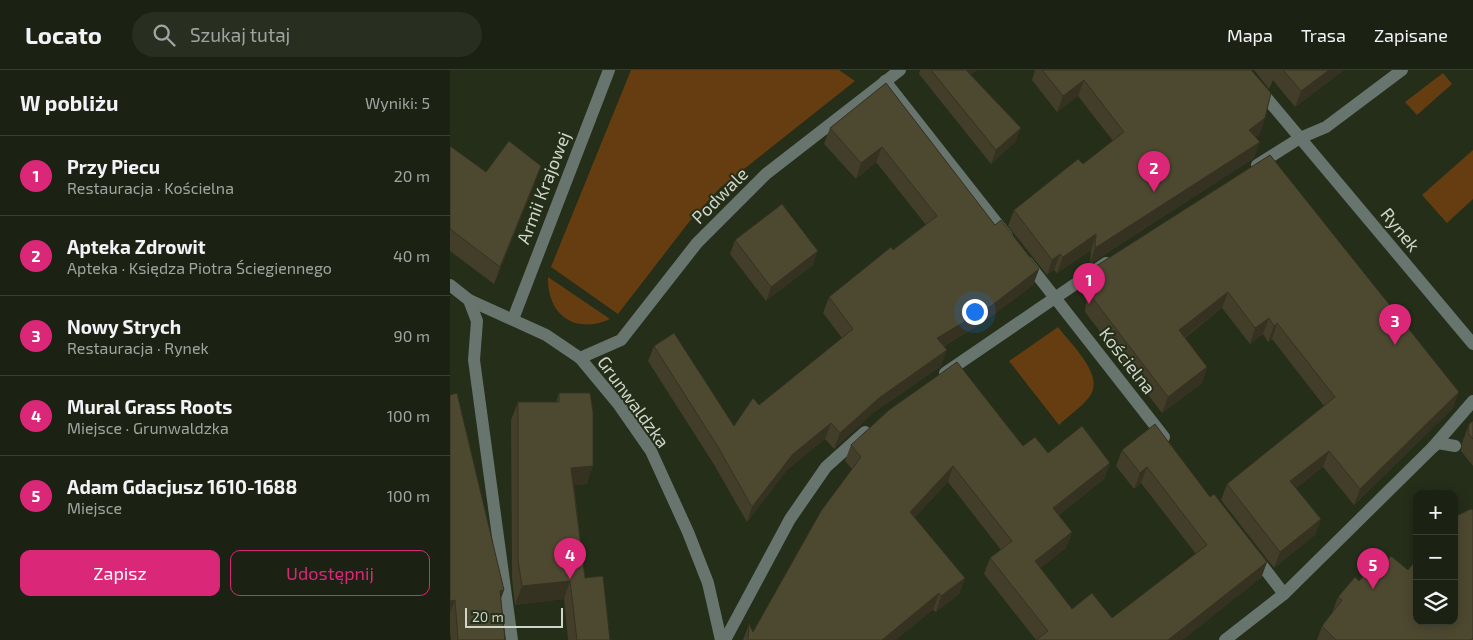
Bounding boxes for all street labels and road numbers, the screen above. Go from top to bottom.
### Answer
street label: Armii Krajowej [512,128,575,247]
street label: Podwale [687,163,752,228]
street label: Rynek [1377,203,1425,256]
street label: Kościelna [1095,323,1161,398]
street label: Grunwaldzka [593,351,674,451]

